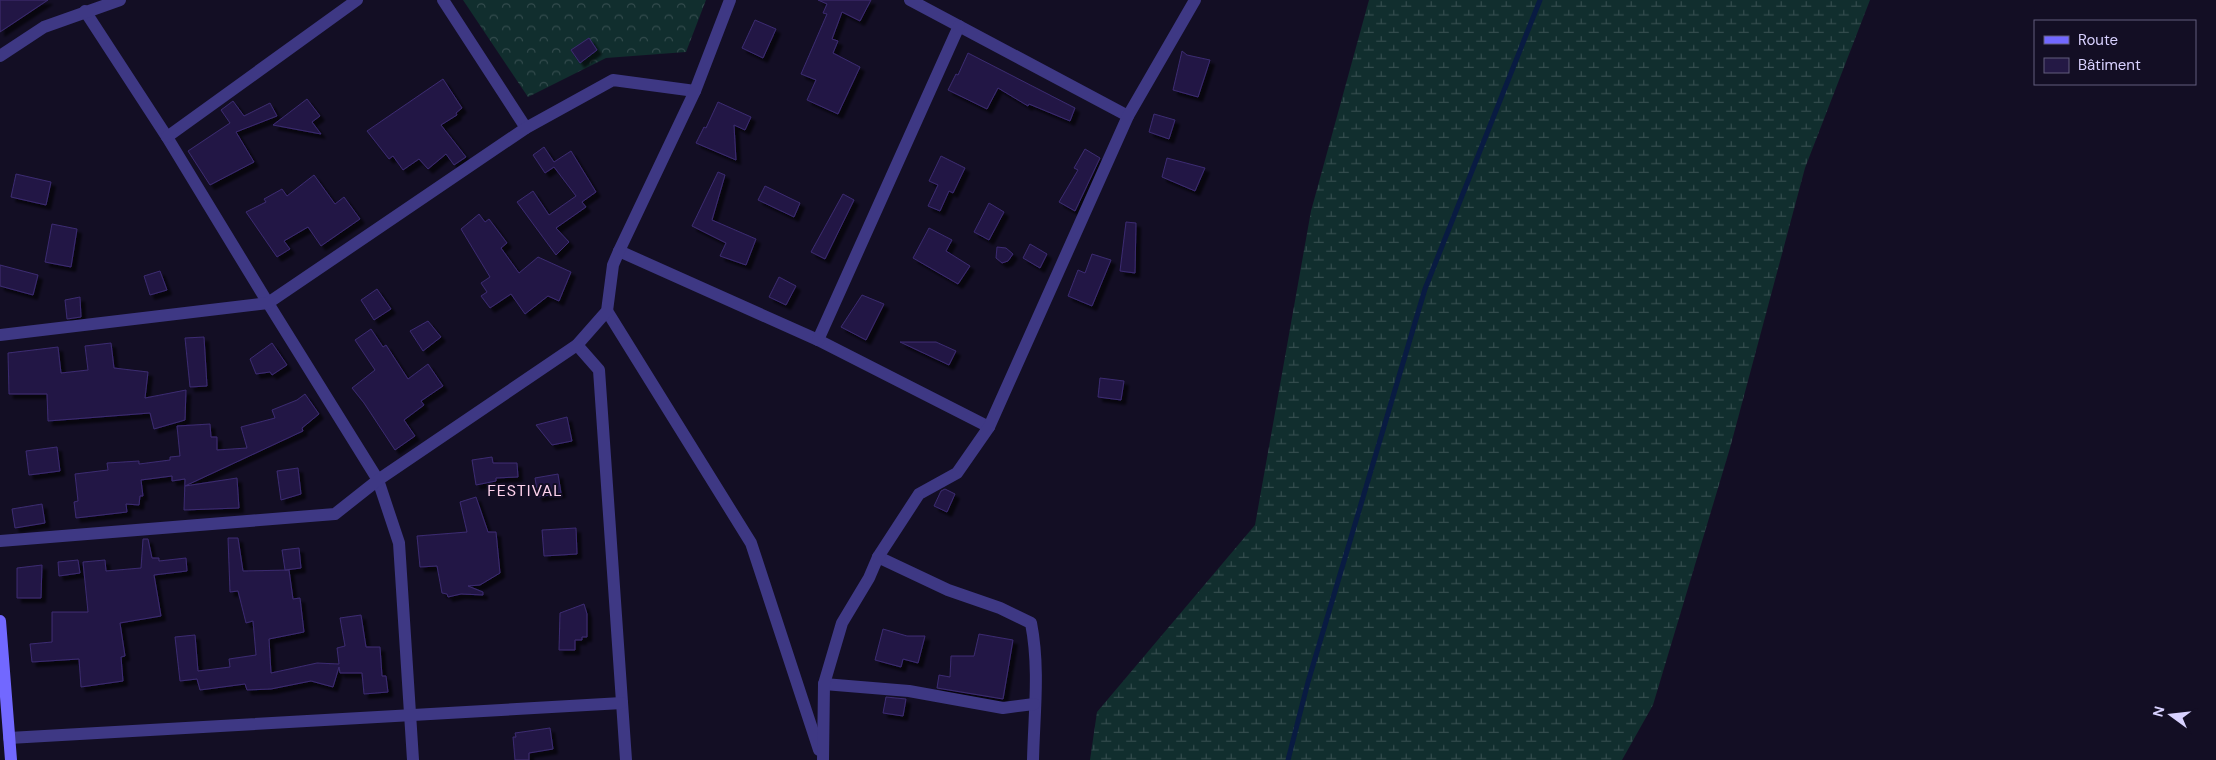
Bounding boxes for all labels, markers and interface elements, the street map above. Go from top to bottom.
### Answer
legend [2034,20,2196,85]
text: Route [2078,30,2118,50]
text: Bâtiment [2078,55,2141,75]
district label: FESTIVAL [487,480,563,501]
north arrow [2146,690,2196,740]
text: N [2148,704,2168,719]

